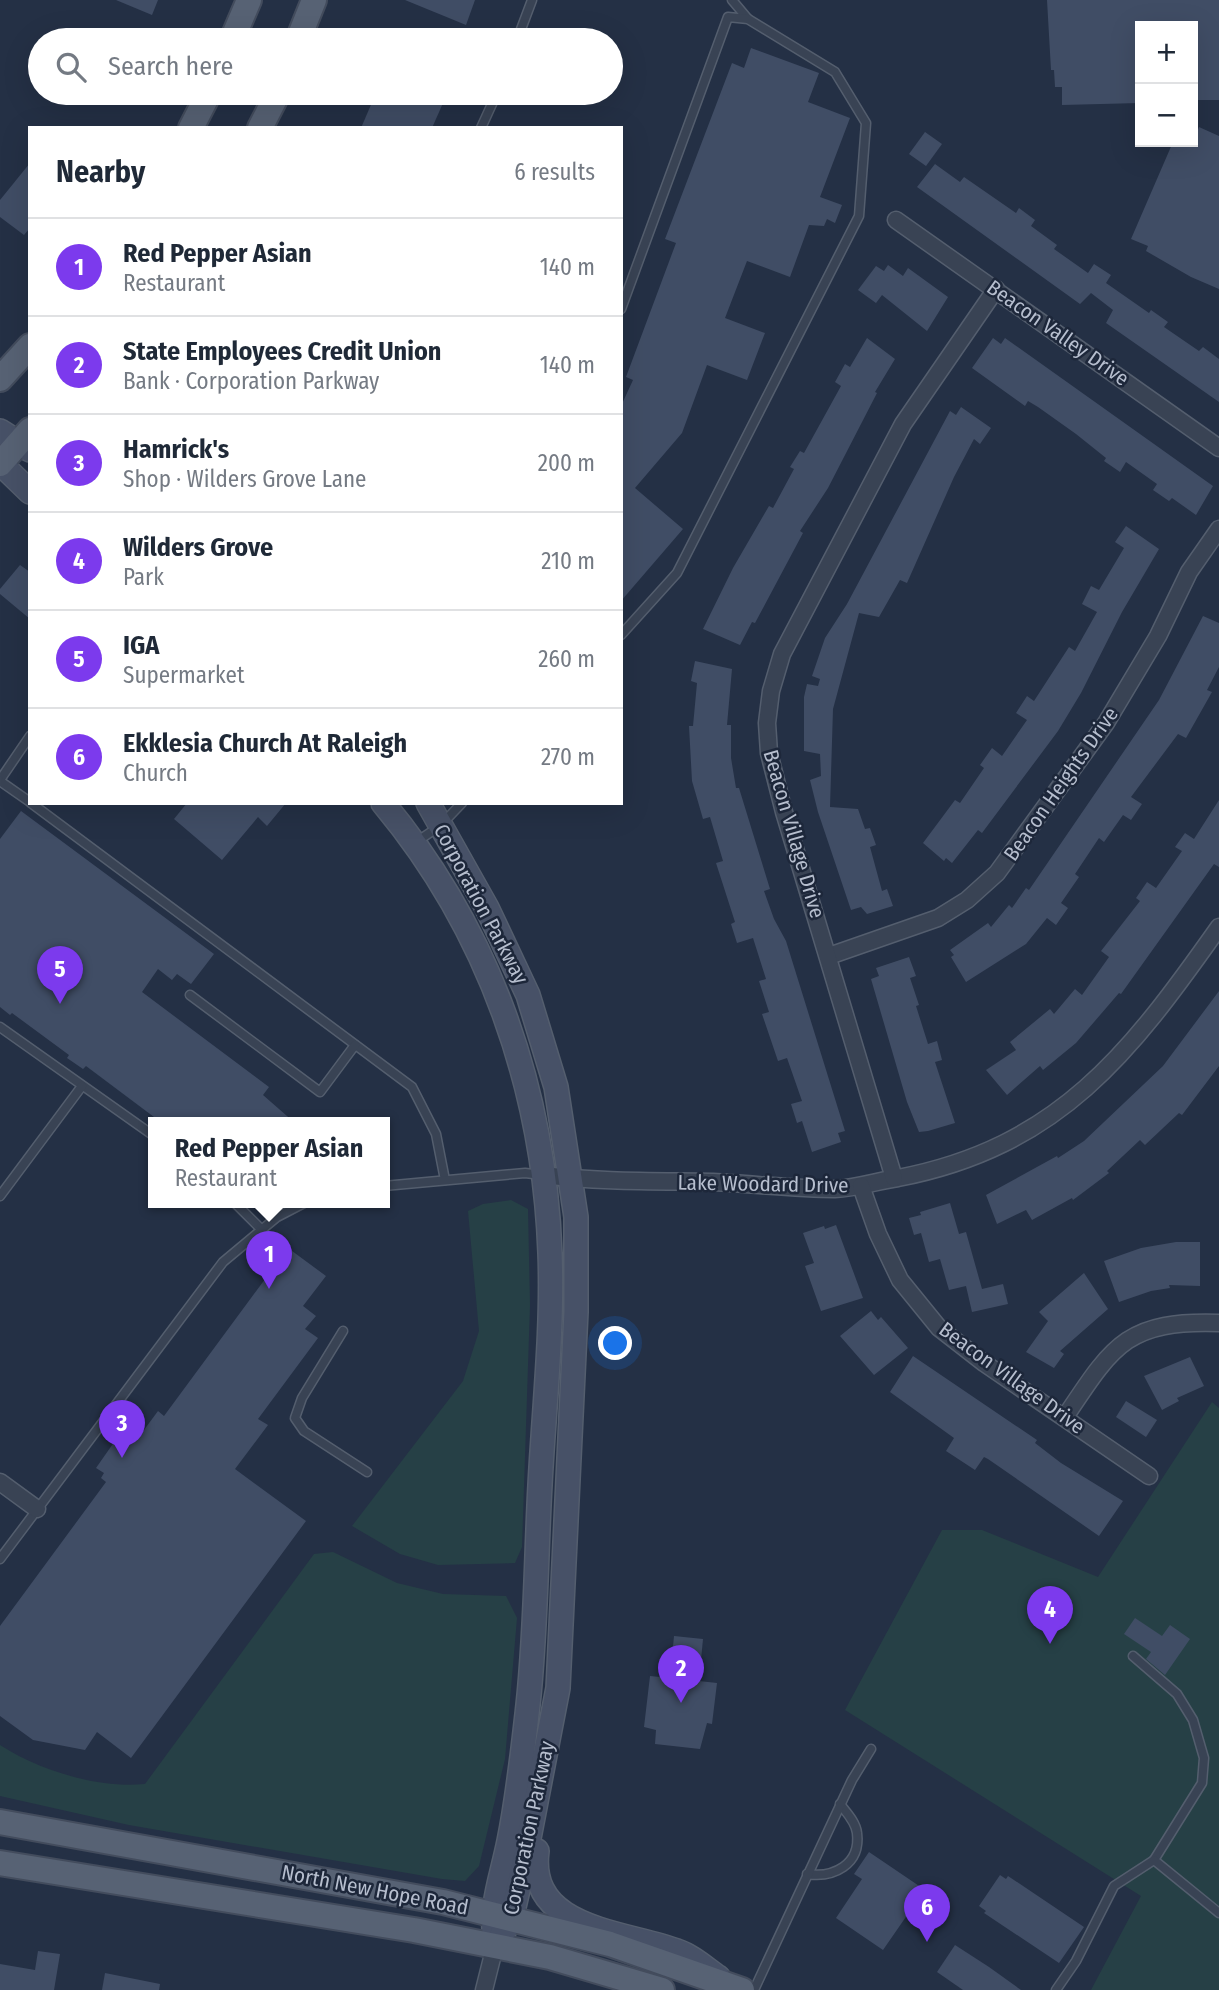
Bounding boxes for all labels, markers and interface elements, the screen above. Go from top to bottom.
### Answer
map controls [1135,21,1198,147]
button: + [1135,21,1198,84]
search box [28,28,623,105]
icon: search [52,48,90,86]
text: Search here [108,51,233,82]
button: − [1135,84,1198,147]
text: Nearby [56,154,145,190]
text: 6 results [514,158,595,186]
text: Red Pepper Asian [123,238,312,269]
text: 1 [74,253,84,281]
text: 140 m [540,253,595,281]
text: Restaurant [123,269,225,297]
street label: Beacon Valley Drive [982,274,1134,392]
text: State Employees Credit Union [123,336,441,367]
text: 2 [74,351,84,379]
text: 140 m [540,351,595,379]
text: Bank · Corporation Parkway [123,367,379,395]
text: Hamrick's [123,434,229,465]
text: 3 [74,449,84,477]
text: 200 m [538,449,595,477]
text: Shop · Wilders Grove Lane [123,465,366,493]
text: Wilders Grove [123,532,273,563]
text: 4 [73,547,85,575]
text: 210 m [541,547,595,575]
text: Park [123,563,164,591]
text: IGA [123,630,159,661]
text: 5 [73,645,85,673]
text: 260 m [538,645,595,673]
text: Supermarket [123,661,244,689]
street label: Beacon Heights Drive [998,702,1124,866]
text: Ekklesia Church At Raleigh [123,728,407,759]
text: 6 [73,743,85,771]
text: 270 m [541,743,595,771]
street label: Beacon Village Drive [758,747,830,921]
text: Church [123,759,188,787]
street label: Corporation Parkway [428,820,534,989]
pin: 5 [37,946,83,1004]
popup [148,1117,390,1208]
text: Red Pepper Asian [175,1133,363,1164]
text: Restaurant [175,1164,277,1192]
street label: Lake Woodard Drive [677,1170,849,1198]
pin: 1 [246,1231,292,1289]
street label: Beacon Village Drive [934,1316,1090,1440]
your location [598,1326,632,1360]
pin: 3 [99,1400,145,1458]
pin: 4 [1027,1586,1073,1644]
pin: 2 [658,1645,704,1703]
street label: Corporation Parkway [498,1738,560,1917]
street label: North New Hope Road [279,1859,471,1921]
pin: 6 [904,1884,950,1942]

